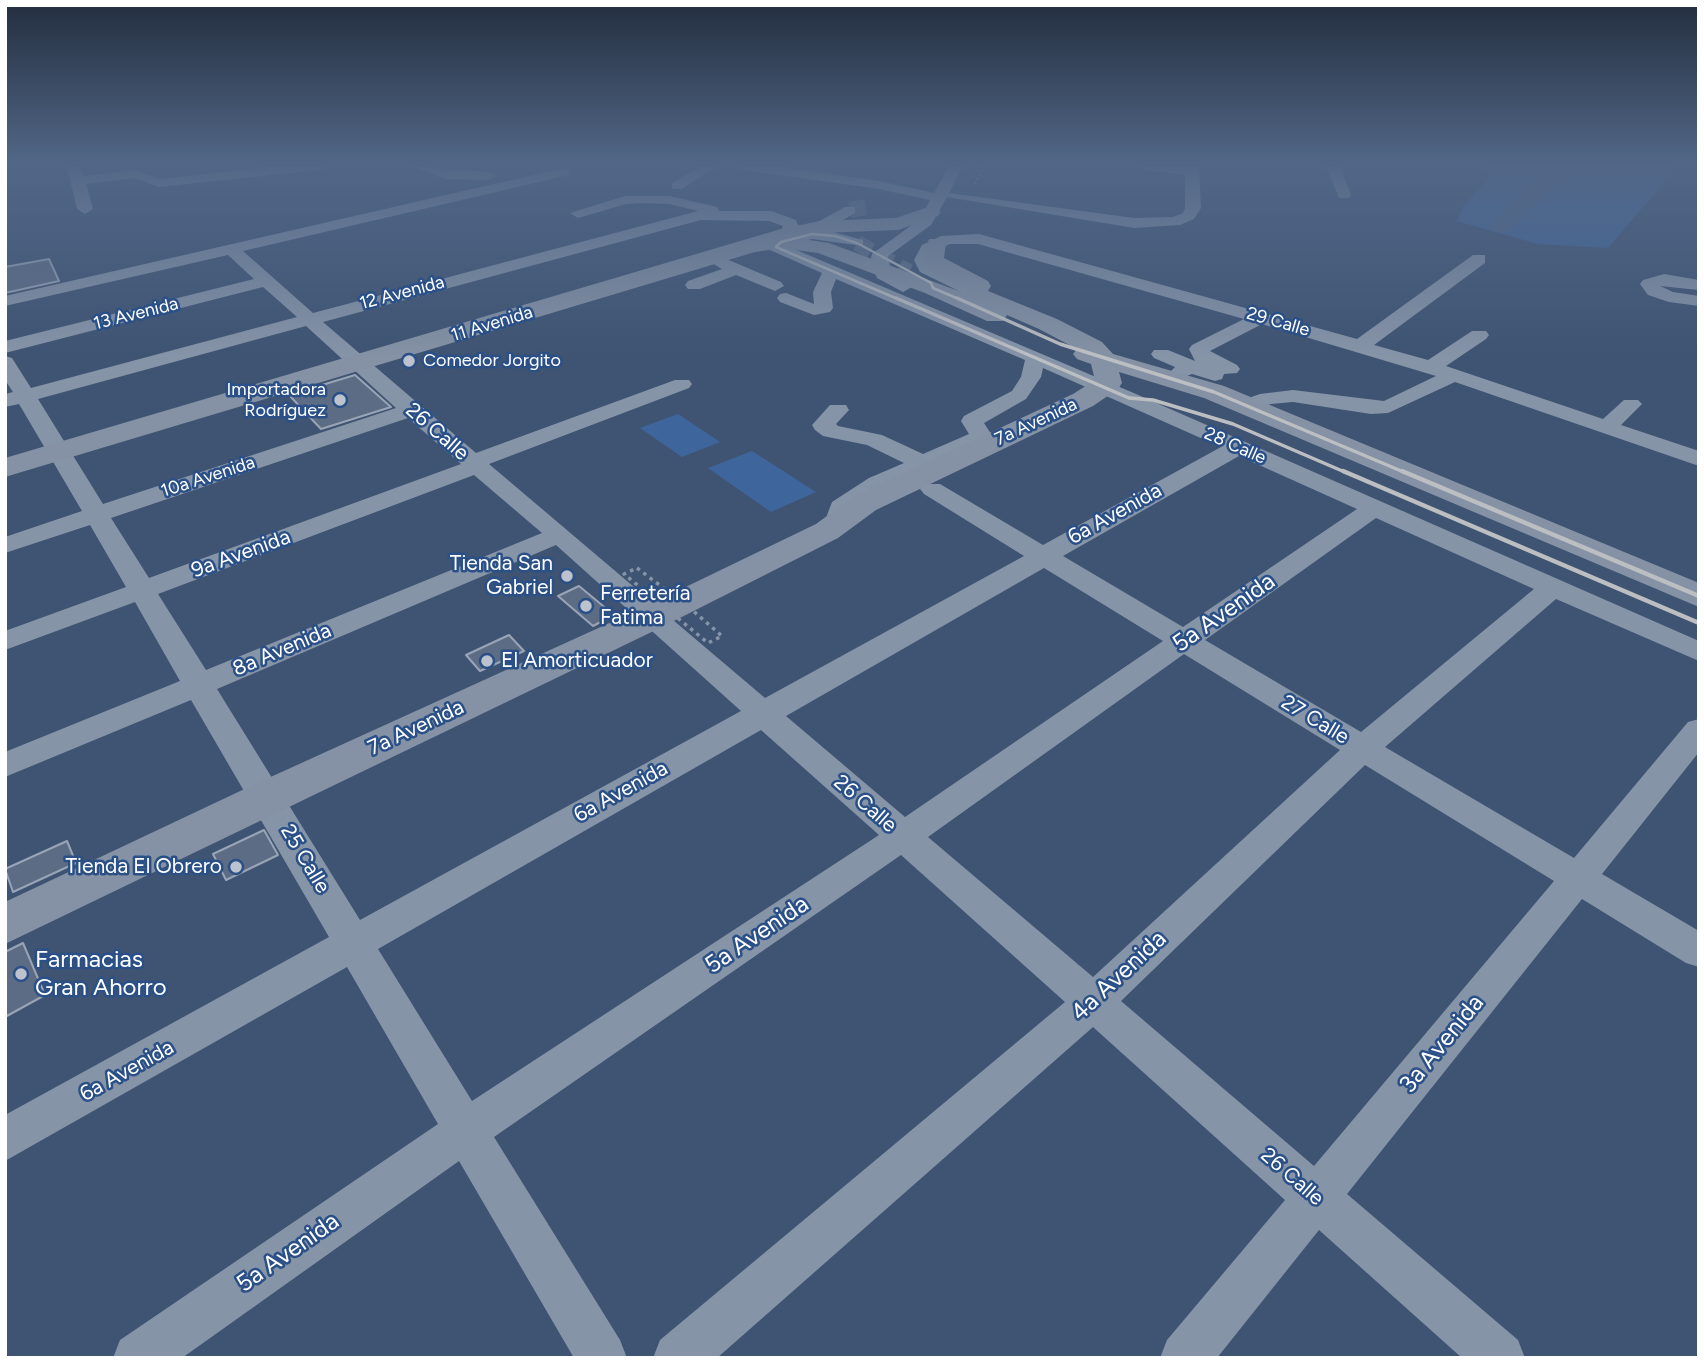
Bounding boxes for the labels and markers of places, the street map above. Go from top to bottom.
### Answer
place label: Comedor Jorgito [423,350,561,372]
marker: Comedor Jorgito [401,353,417,369]
place label: Importadora Rodríguez [226,379,326,422]
marker: Importadora Rodríguez [332,392,348,408]
place label: Tienda San Gabriel [450,551,553,601]
marker: Tienda San Gabriel [559,568,575,584]
place label: Ferretería Fatima [600,581,690,631]
marker: Ferretería Fatima [578,598,594,614]
place label: El Amorticuador [501,648,653,674]
marker: El Amorticuador [479,653,495,669]
place label: Tienda El Obrero [65,854,222,880]
marker: Tienda El Obrero [228,859,244,875]
place label: Farmacias Gran Ahorro [35,946,167,1002]
marker: Farmacias Gran Ahorro [13,966,29,982]

